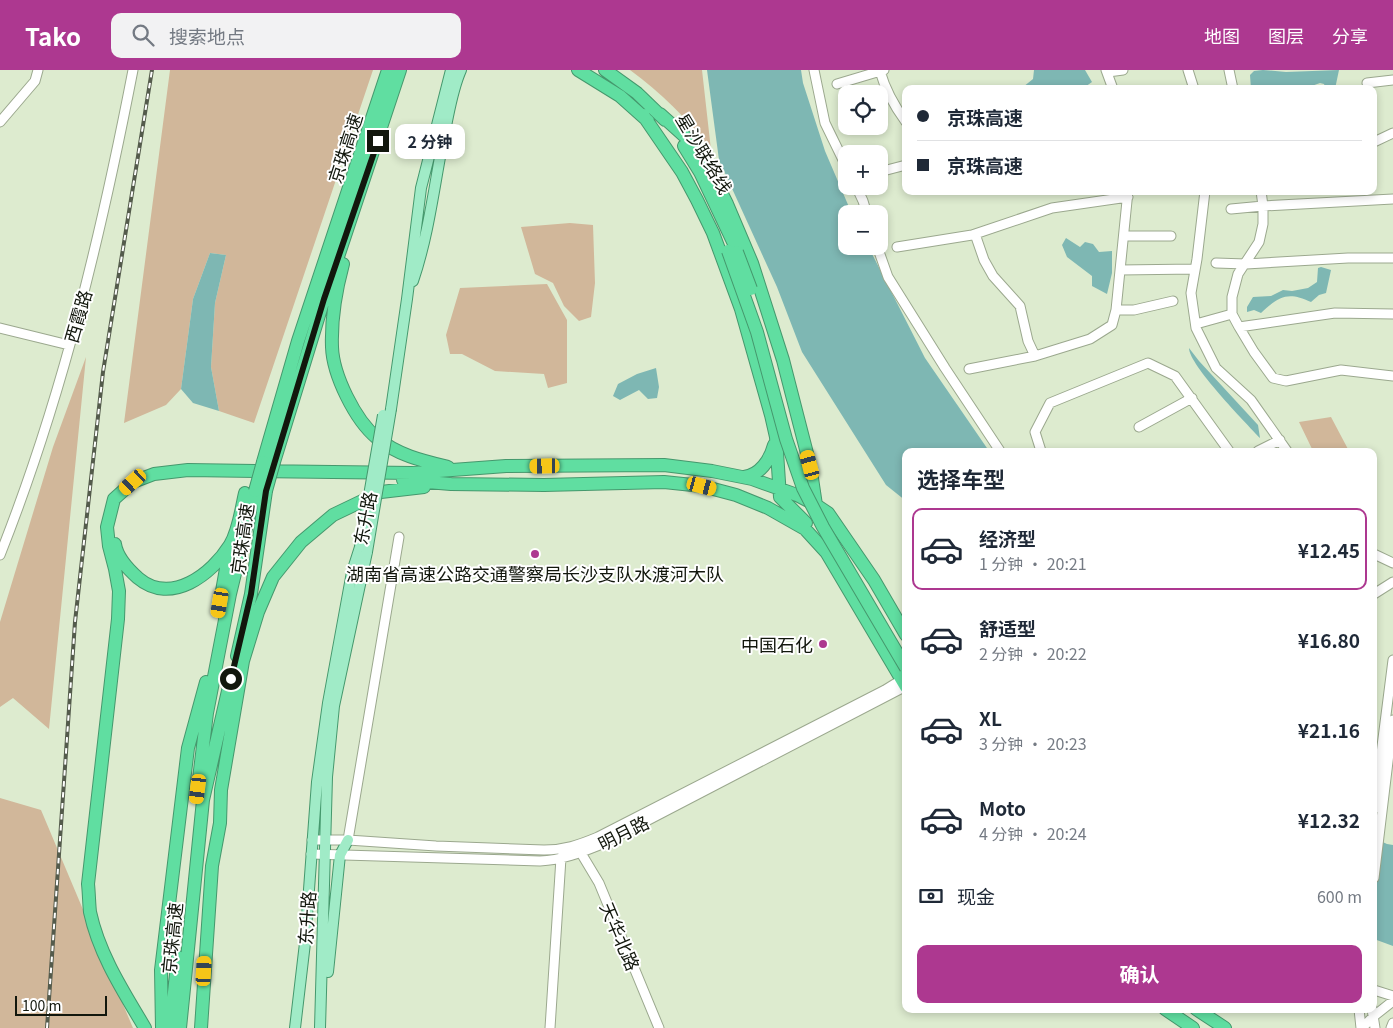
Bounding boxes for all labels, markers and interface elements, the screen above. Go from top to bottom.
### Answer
search box [111,13,461,58]
text: Tako [25,18,81,53]
icon: search [129,21,157,49]
text: 搜索地点 [169,22,245,49]
text: 地图 [1204,22,1240,48]
text: 图层 [1268,22,1304,48]
text: 分享 [1332,22,1368,48]
map controls [838,85,888,255]
button: locate [838,85,888,135]
text: 京珠高速 [947,103,1023,130]
street label: 星沙联络线 [671,108,739,198]
street label: 京珠高速 [321,110,367,186]
callout: 2 分钟 [396,124,466,158]
text: 2 分钟 [407,129,453,153]
route end [367,130,389,152]
button: + [838,145,888,195]
text: 京珠高速 [947,151,1023,178]
button: − [838,205,888,255]
street label: 西霞路 [57,286,97,346]
car [798,449,821,481]
car [529,458,560,474]
text: 选择车型 [917,462,1005,494]
car [116,466,149,498]
car [685,475,718,497]
street label: 东升路 [346,489,382,547]
street label: 京珠高速 [223,502,259,576]
text: 经济型 [979,524,1036,551]
icon: car [919,527,964,572]
text: ¥12.45 [1298,536,1360,563]
marker: 湖南省高速公路交通警察局长沙支队水渡河大队 [529,548,541,560]
text: 1 分钟 · 20:21 [979,551,1087,575]
place label: 湖南省高速公路交通警察局长沙支队水渡河大队 [346,560,724,586]
car [210,587,229,619]
text: 舒适型 [979,614,1036,641]
icon: car [919,617,964,662]
text: ¥16.80 [1298,626,1360,653]
place label: 中国石化 [741,631,813,657]
marker: 中国石化 [817,638,829,650]
text: 2 分钟 · 20:22 [979,641,1087,665]
route start [220,668,242,690]
text: XL [979,704,1002,731]
icon: car [919,707,964,752]
text: ¥21.16 [1298,716,1360,743]
text: 3 分钟 · 20:23 [979,731,1087,755]
car [188,773,207,805]
text: Moto [979,794,1026,821]
icon: car [919,797,964,842]
text: ¥12.32 [1298,806,1360,833]
street label: 明月路 [593,808,653,856]
text: 4 分钟 · 20:24 [979,821,1087,845]
icon: cash [917,882,945,910]
text: 现金 [957,882,995,909]
text: 600 m [1317,884,1362,908]
street label: 东升路 [291,890,321,946]
street label: 天华北路 [595,898,647,974]
street label: 京珠高速 [154,901,188,975]
button: 确认 [917,945,1362,1003]
car [195,956,212,986]
scale bar [15,993,108,1016]
text: 100 m [22,995,61,1015]

